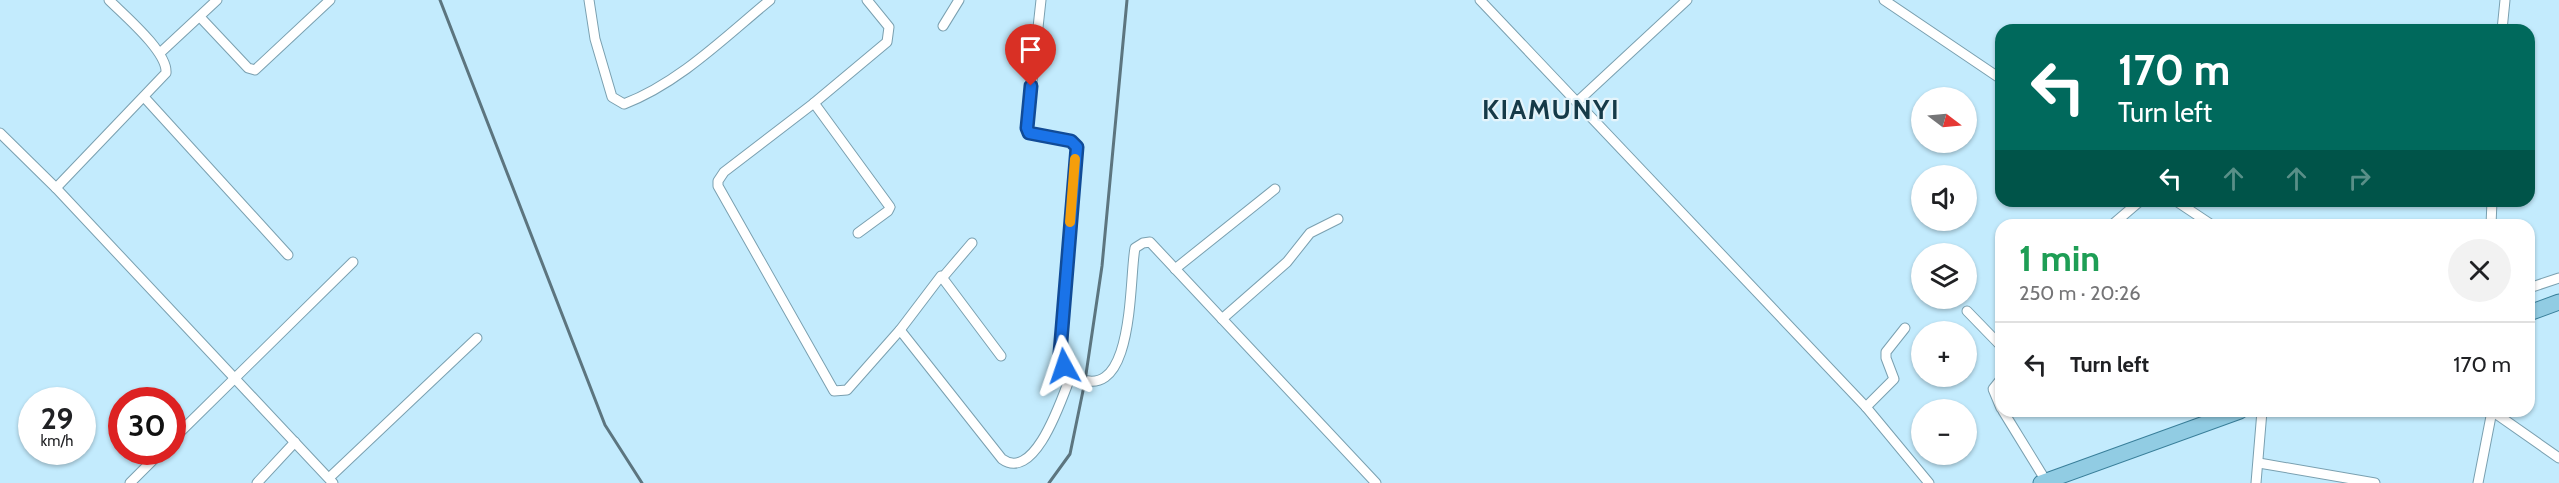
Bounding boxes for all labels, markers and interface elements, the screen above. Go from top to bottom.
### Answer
pin [1005,24,1056,86]
icon: arrive [1014,33,1047,66]
text: 170 m [2118,44,2230,96]
icon: left [2019,48,2097,126]
north arrow [1911,87,1977,153]
map controls [1911,87,1977,465]
district label: KIAMUNYI [1482,93,1620,126]
text: Turn left [2118,96,2212,129]
icon: left [2154,162,2187,195]
icon: ahead [2217,162,2250,195]
icon: ahead [2280,162,2313,195]
icon: right [2343,162,2376,195]
button: sound [1911,165,1977,231]
text: 1 min [2019,236,2100,280]
button: close [2448,239,2511,302]
button: layers [1911,243,1977,309]
text: 250 m · 20:26 [2019,281,2141,305]
button: + [1911,321,1977,387]
position arrow [1032,334,1096,398]
icon: left [2019,348,2052,381]
text: Turn left [2070,351,2149,378]
text: 170 m [2453,351,2511,378]
speed limit sign: 30 [108,387,186,465]
button: − [1911,399,1977,465]
text: 29 [41,400,73,437]
text: km/h [41,432,73,450]

